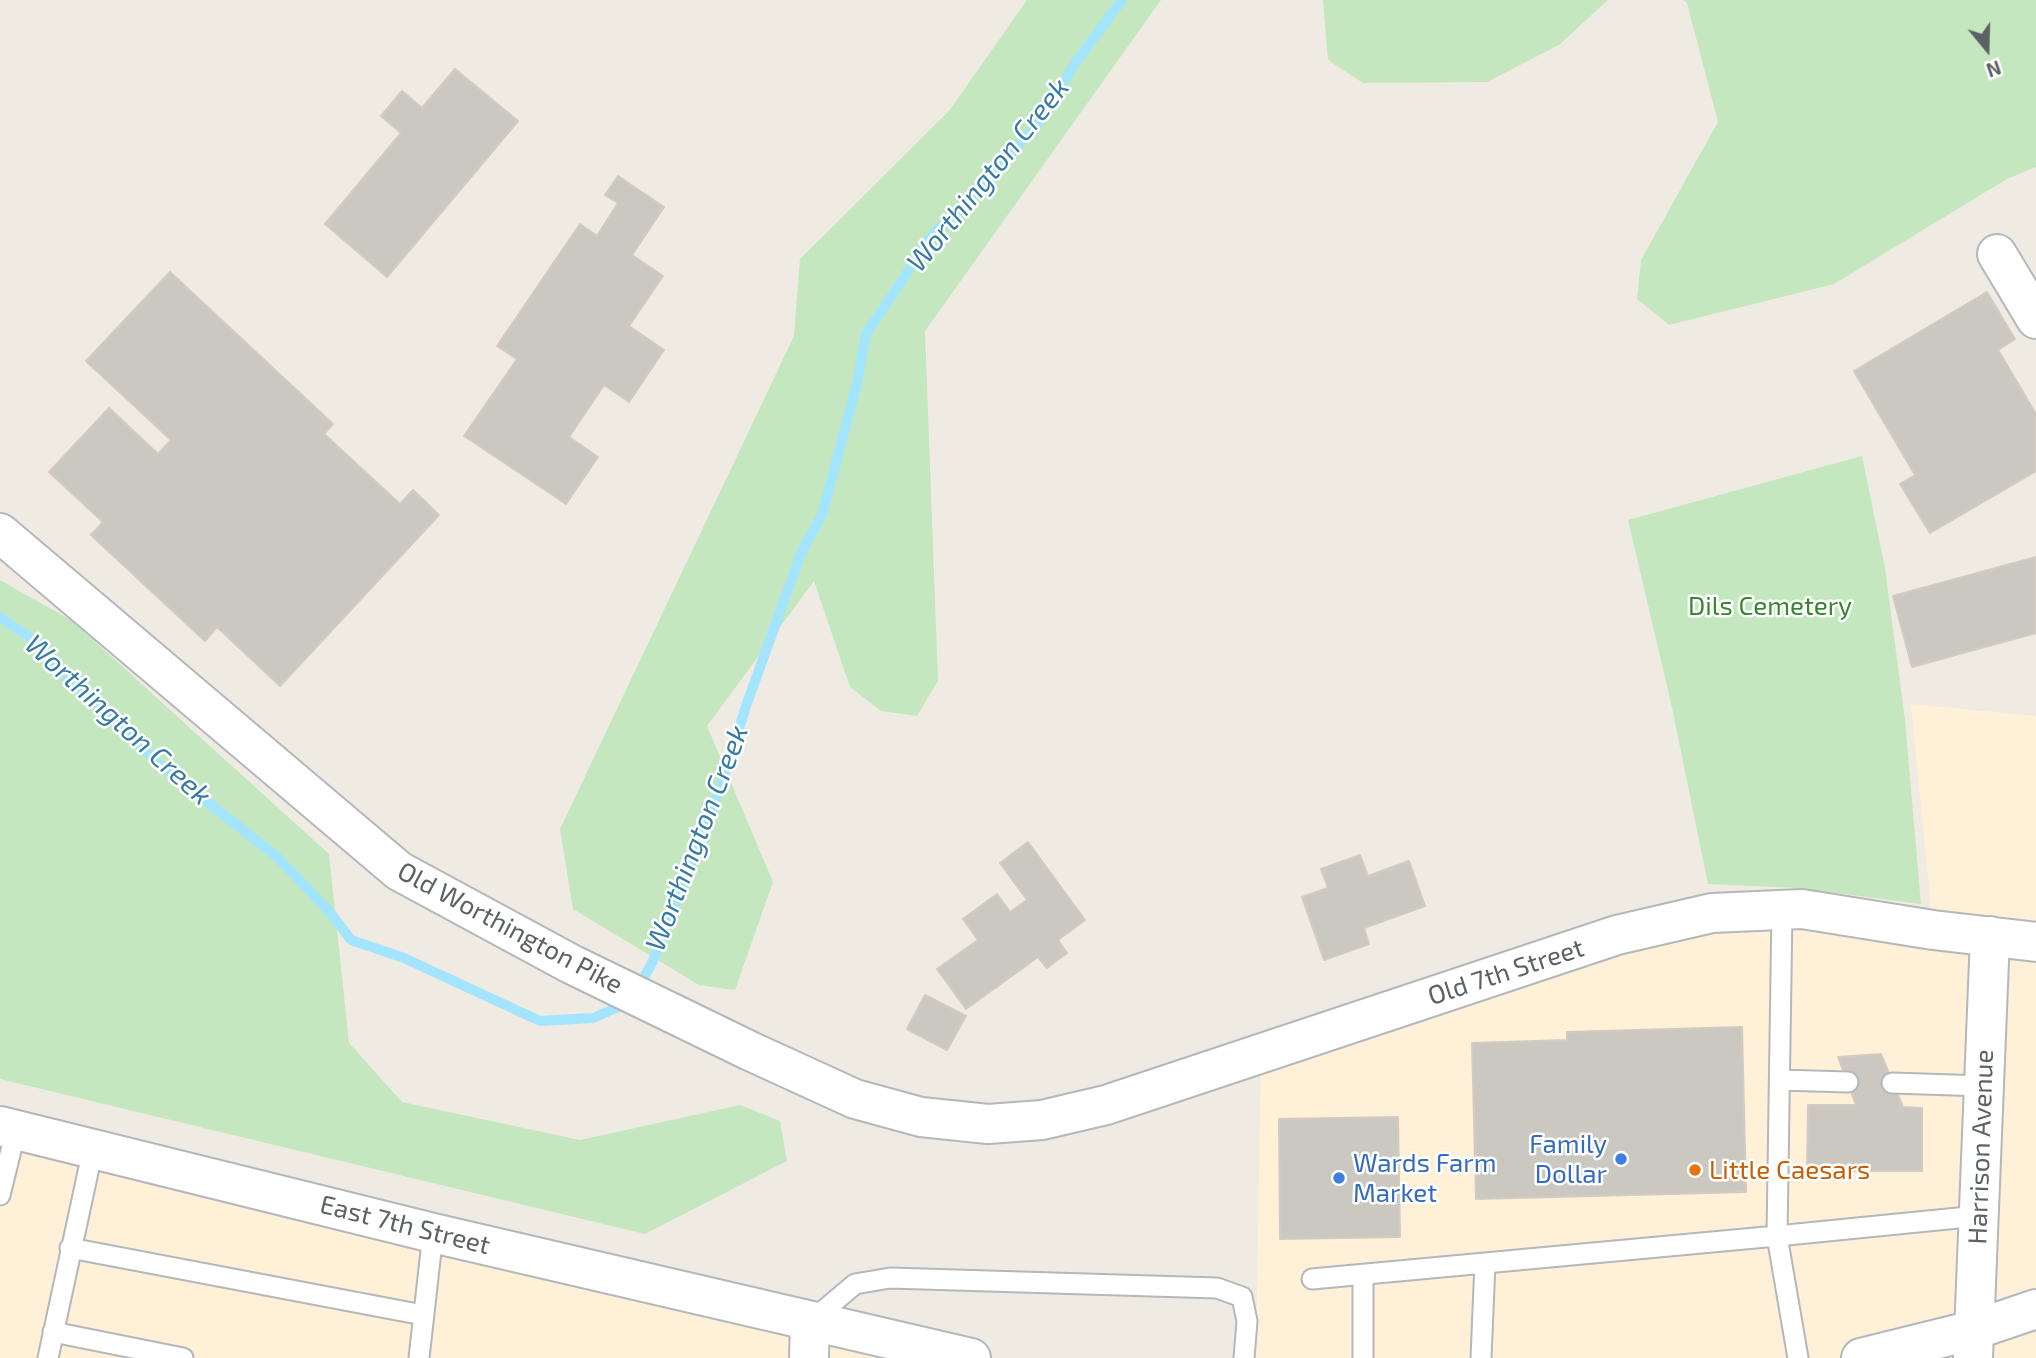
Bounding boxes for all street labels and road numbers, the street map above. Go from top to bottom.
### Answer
street label: Old Worthington Pike [392,855,628,1001]
street label: Old 7th Street [1424,932,1588,1012]
street label: Harrison Avenue [1962,1049,2000,1245]
street label: East 7th Street [317,1189,493,1261]

